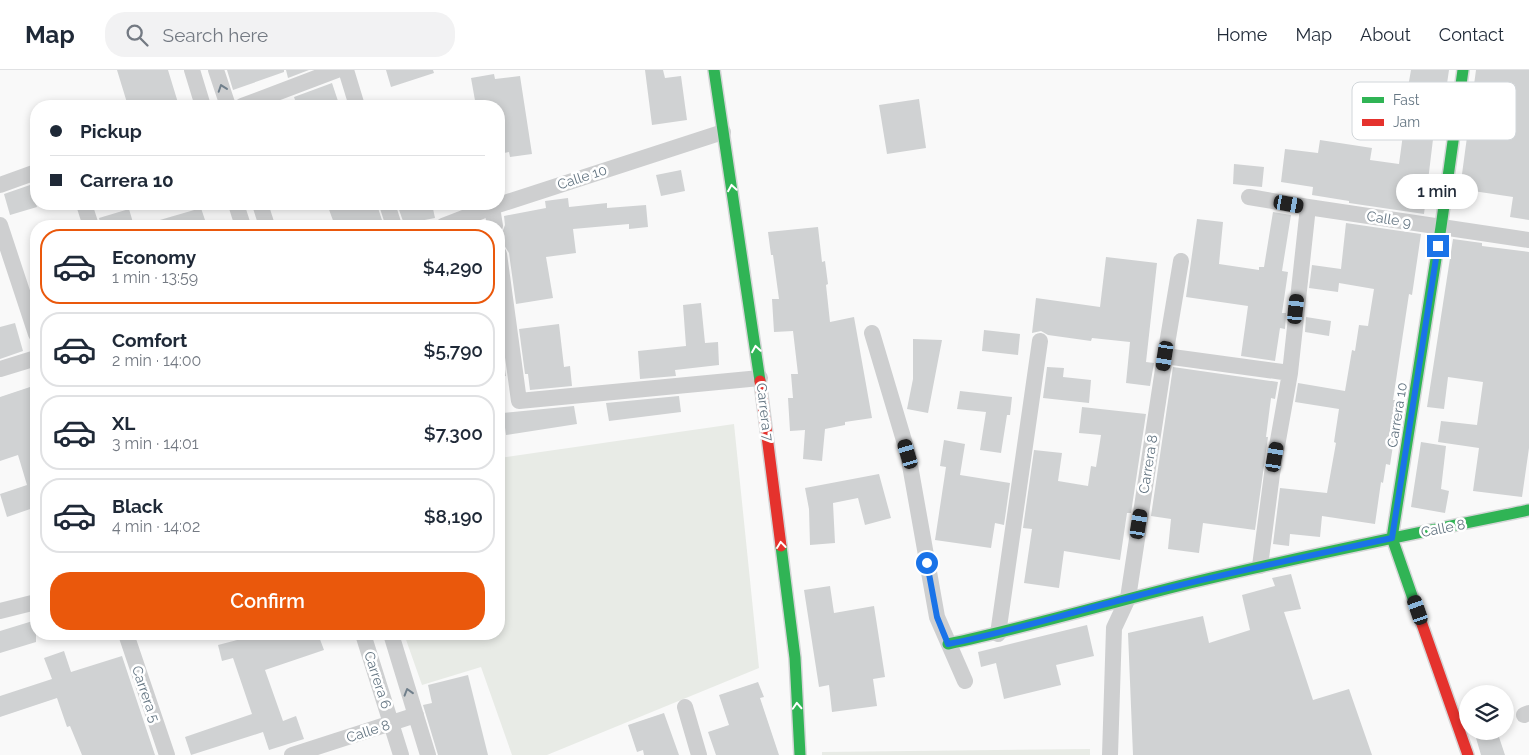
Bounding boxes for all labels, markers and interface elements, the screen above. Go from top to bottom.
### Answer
search box [105,12,455,57]
text: Map [25,20,75,49]
icon: search [123,21,151,49]
text: Search here [163,24,268,46]
text: Home [1216,24,1267,45]
text: Map [1295,24,1332,45]
text: About [1360,24,1411,45]
text: Contact [1439,24,1504,45]
legend [1352,82,1516,140]
one-way arrow [218,84,228,93]
text: Fast [1393,92,1420,108]
text: Jam [1393,114,1420,130]
text: Pickup [80,120,142,142]
street label: Calle 10 [555,161,609,193]
text: Carrera 10 [80,169,174,191]
callout: 1 min [1397,174,1479,208]
text: 1 min [1417,182,1457,201]
one-way arrow [727,184,737,193]
car [1272,194,1305,214]
street label: Calle 9 [1366,208,1412,230]
route end [1427,235,1449,257]
icon: car [52,244,97,289]
text: Economy [112,246,196,268]
text: $4,290 [423,256,483,278]
text: 1 min · 13:59 [112,268,198,287]
car [1286,293,1305,325]
icon: car [52,327,97,372]
text: Comfort [112,329,187,351]
text: $5,790 [424,339,483,361]
car [1155,340,1174,372]
one-way arrow [751,345,762,353]
text: 2 min · 14:00 [112,351,201,370]
street label: Carrera 10 [1384,381,1410,449]
street label: Carrera 7 [753,382,777,443]
icon: car [52,410,97,455]
text: XL [112,412,135,434]
text: $7,300 [424,422,483,444]
street label: Carrera 8 [1135,433,1161,495]
text: 3 min · 14:01 [112,434,199,453]
car [896,437,919,471]
car [1265,441,1284,473]
icon: car [52,493,97,538]
text: Black [112,495,163,517]
text: $8,190 [424,505,483,527]
car [1129,508,1148,540]
street label: Calle 8 [1419,516,1467,540]
text: 4 min · 14:02 [112,517,200,536]
one-way arrow [776,540,787,548]
route start [916,552,938,574]
button: Confirm [50,572,485,630]
car [1406,593,1429,627]
street label: Carrera 6 [361,649,395,711]
street label: Carrera 5 [129,664,163,725]
map controls [1459,685,1514,740]
button: layers [1459,685,1514,740]
one-way arrow [404,688,414,696]
one-way arrow [792,702,803,710]
street label: Calle 8 [344,716,392,746]

